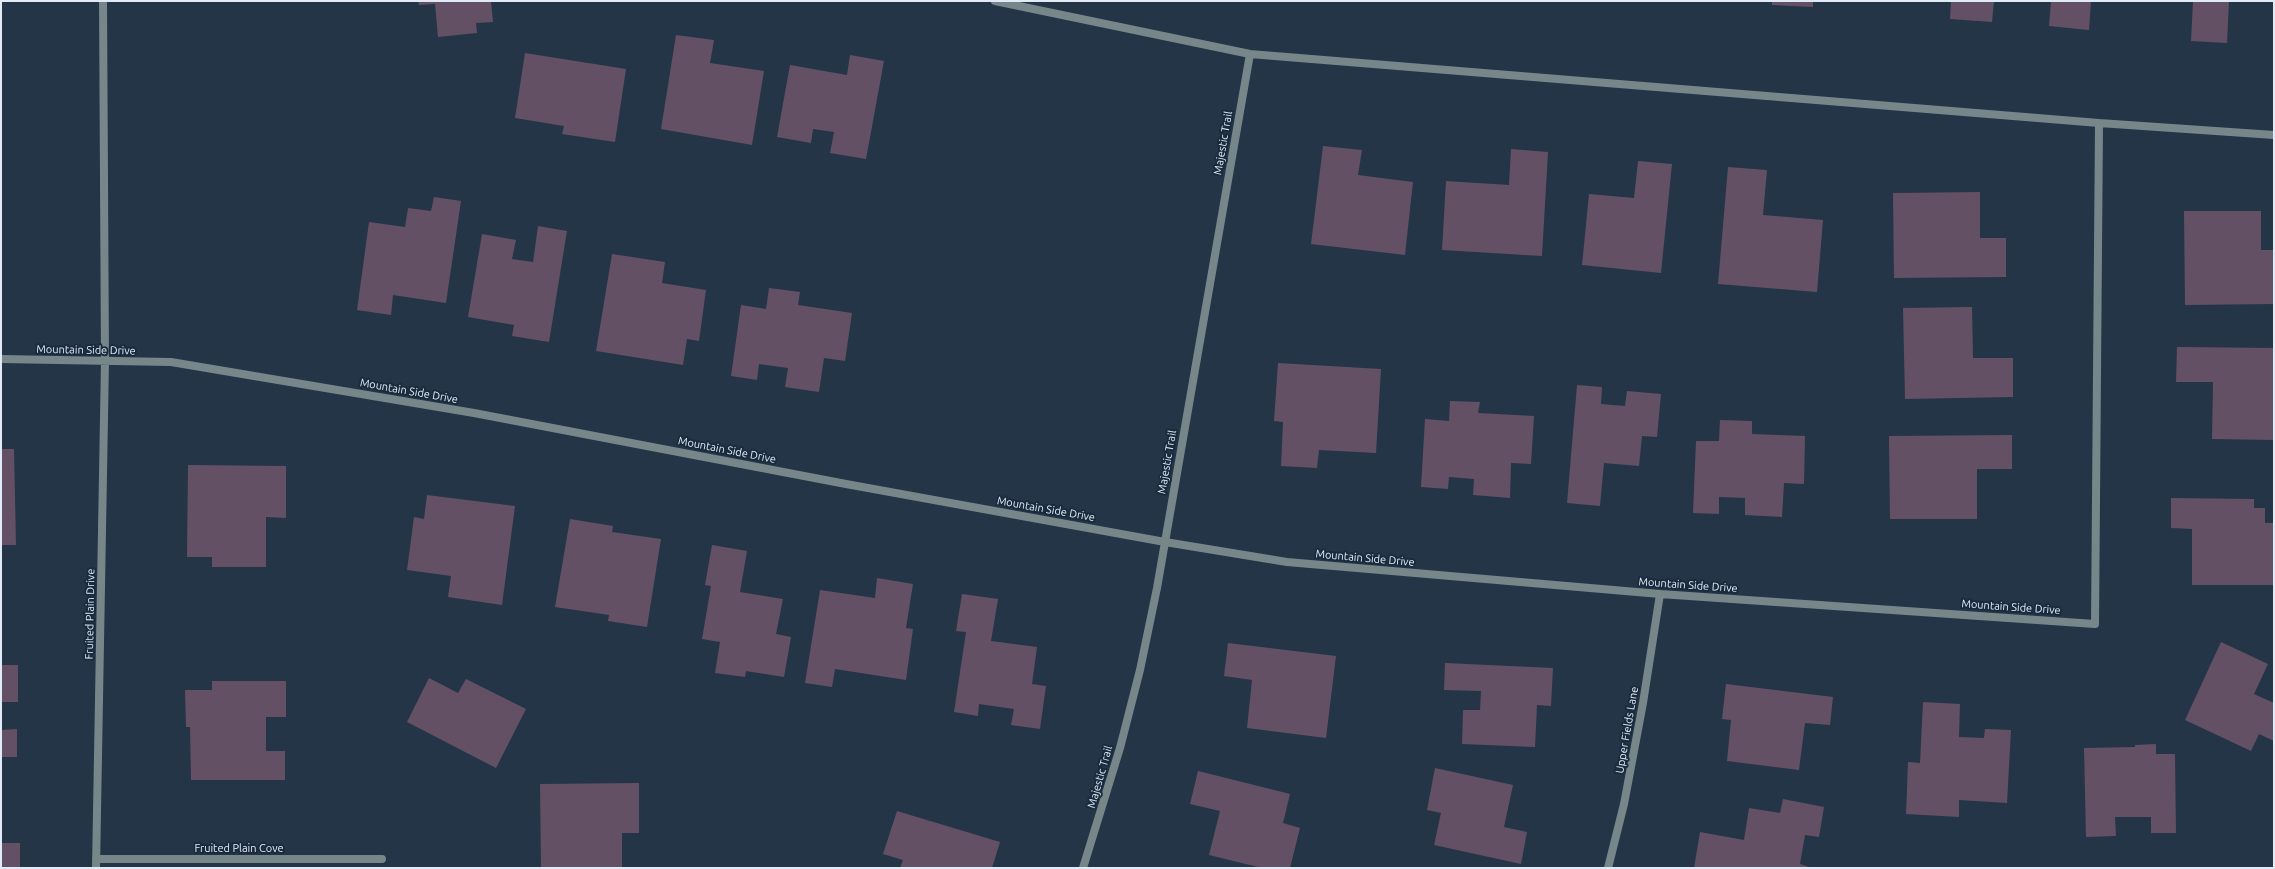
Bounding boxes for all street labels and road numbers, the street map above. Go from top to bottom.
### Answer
street label: Majestic Trail [1211,110,1235,176]
street label: Mountain Side Drive [36,343,136,357]
street label: Mountain Side Drive [359,376,459,406]
street label: Majestic Trail [1155,429,1179,495]
street label: Mountain Side Drive [677,434,777,466]
street label: Mountain Side Drive [996,494,1096,524]
street label: Mountain Side Drive [1315,547,1415,569]
street label: Fruited Plain Drive [83,569,97,659]
street label: Mountain Side Drive [1638,575,1738,595]
street label: Mountain Side Drive [1961,597,2061,617]
street label: Upper Fields Lane [1613,686,1641,774]
street label: Majestic Trail [1085,744,1115,810]
street label: Fruited Plain Cove [194,841,284,855]

